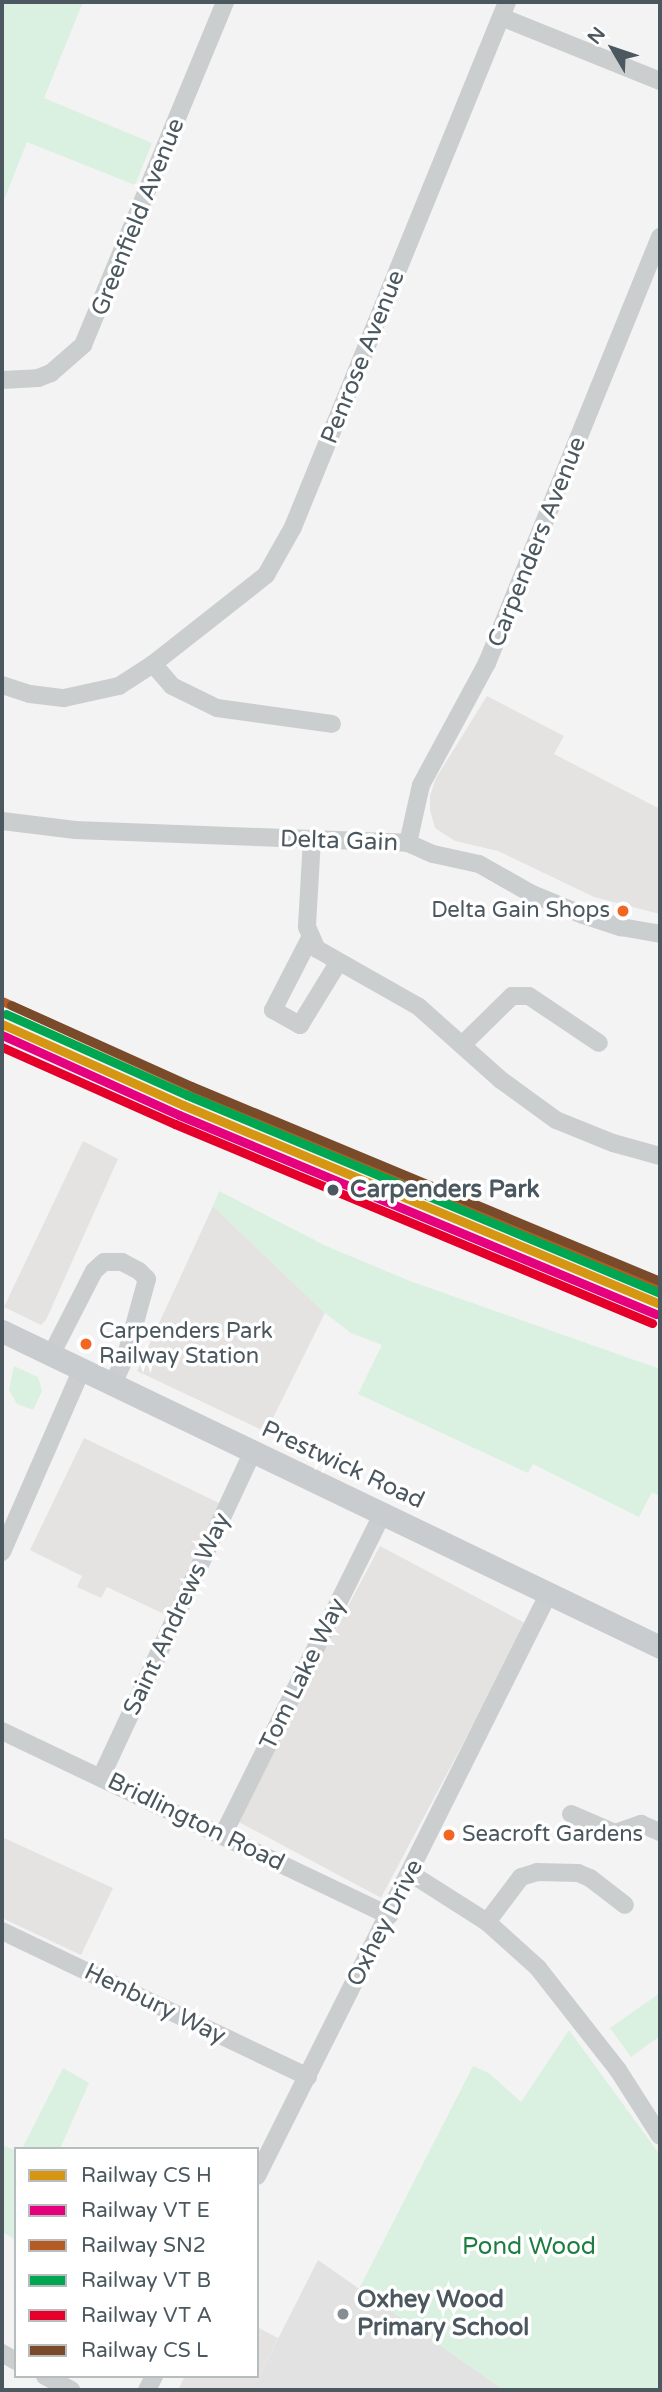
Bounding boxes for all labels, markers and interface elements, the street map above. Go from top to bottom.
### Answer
north arrow [578,14,648,84]
text: N [583,23,610,49]
street label: Greenfield Avenue [85,114,191,320]
street label: Penrose Avenue [315,266,411,448]
street label: Carpenders Avenue [482,433,592,651]
street label: Delta Gain [279,825,399,857]
place label: Delta Gain Shops [431,898,610,924]
marker: Delta Gain Shops [616,904,630,918]
place label: Carpenders Park [350,1176,540,1204]
marker: Carpenders Park [322,1179,344,1201]
place label: Carpenders Park Railway Station [99,1318,273,1370]
marker: Carpenders Park Railway Station [79,1337,93,1351]
street label: Prestwick Road [257,1415,429,1515]
street label: Saint Andrews Way [117,1508,237,1720]
street label: Tom Lake Way [254,1593,352,1755]
street label: Bridlington Road [103,1767,289,1877]
place label: Seacroft Gardens [462,1822,643,1848]
marker: Seacroft Gardens [442,1828,456,1842]
street label: Oxhey Drive [341,1855,429,1991]
street label: Henbury Way [80,1957,230,2051]
legend [14,2147,259,2378]
text: Railway CS H [81,2163,212,2188]
text: Railway VT E [81,2198,210,2223]
text: Railway SN2 [81,2233,206,2258]
park label: Pond Wood [462,2233,596,2261]
text: Railway VT B [81,2268,211,2293]
place label: Oxhey Wood Primary School [357,2286,529,2342]
text: Railway VT A [81,2303,212,2328]
marker: Oxhey Wood Primary School [335,2306,351,2322]
text: Railway CS L [81,2338,208,2363]

